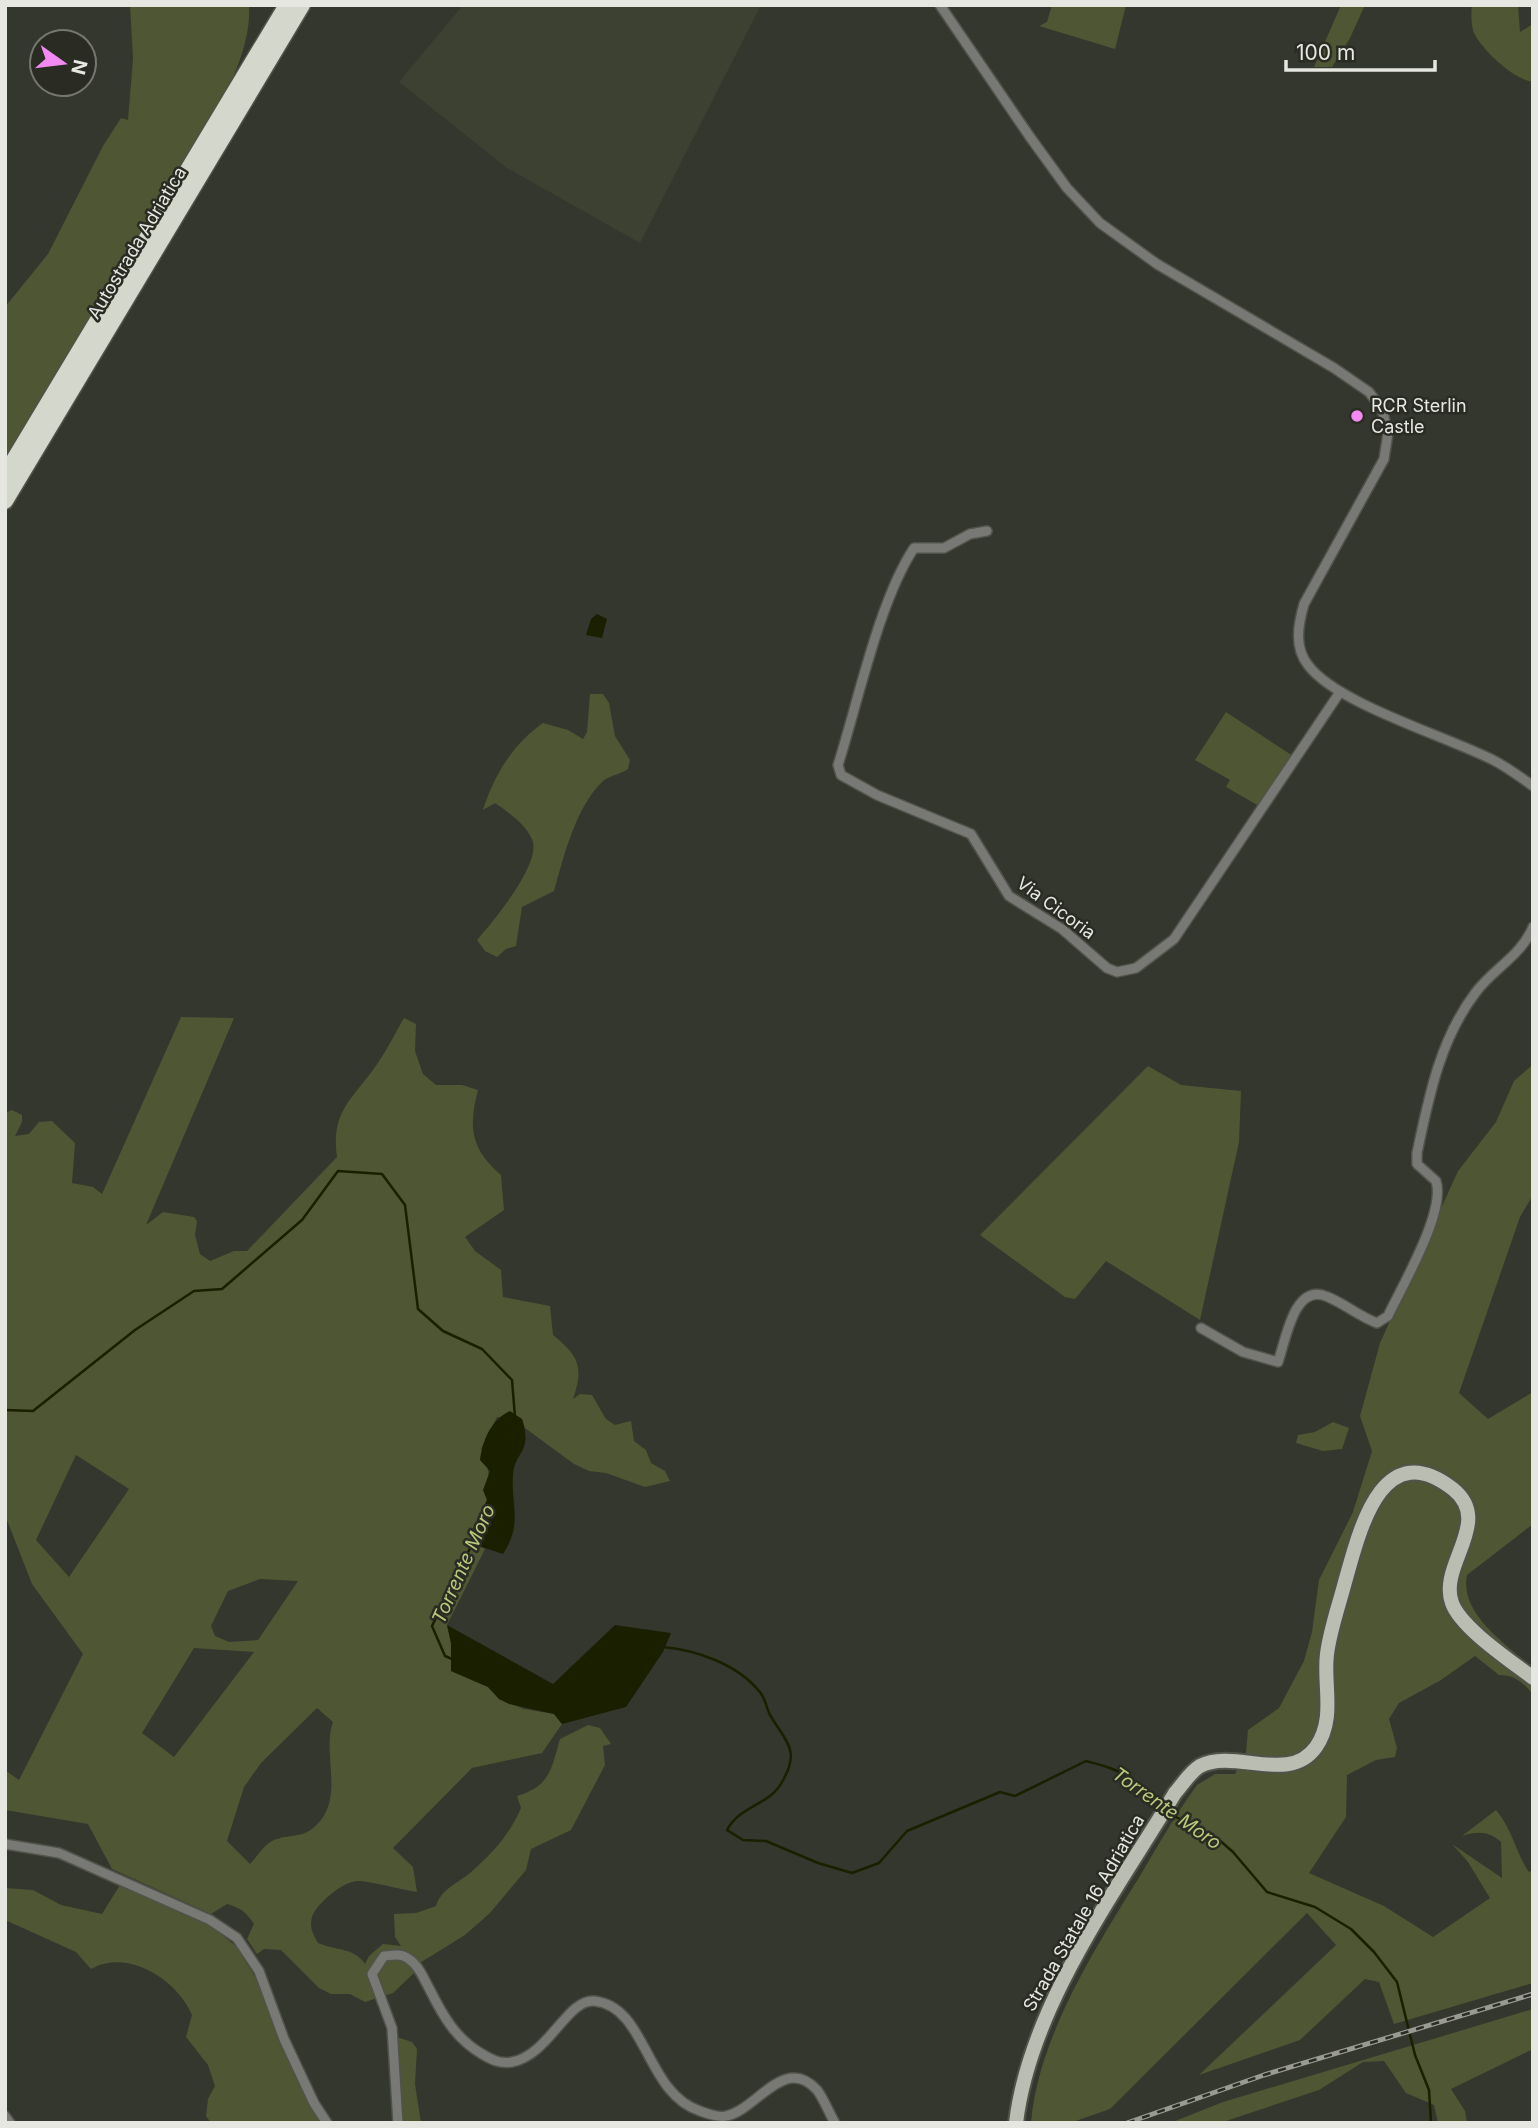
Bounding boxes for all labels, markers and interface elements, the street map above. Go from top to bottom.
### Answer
north arrow [28,28,98,98]
scale bar [1286,28,1435,72]
text: 100 m [1296,40,1355,65]
text: N [66,57,92,77]
street label: Autostrada Adriatica [83,163,190,323]
place label: RCR Sterlin Castle [1371,395,1467,437]
marker: RCR Sterlin Castle [1349,408,1365,424]
street label: Via Cicoria [1013,872,1100,943]
water label: Torrente Moro [427,1501,500,1627]
water label: Torrente Moro [1108,1762,1226,1854]
street label: Strada Statale 16 Adriatica [1019,1811,1149,2015]

